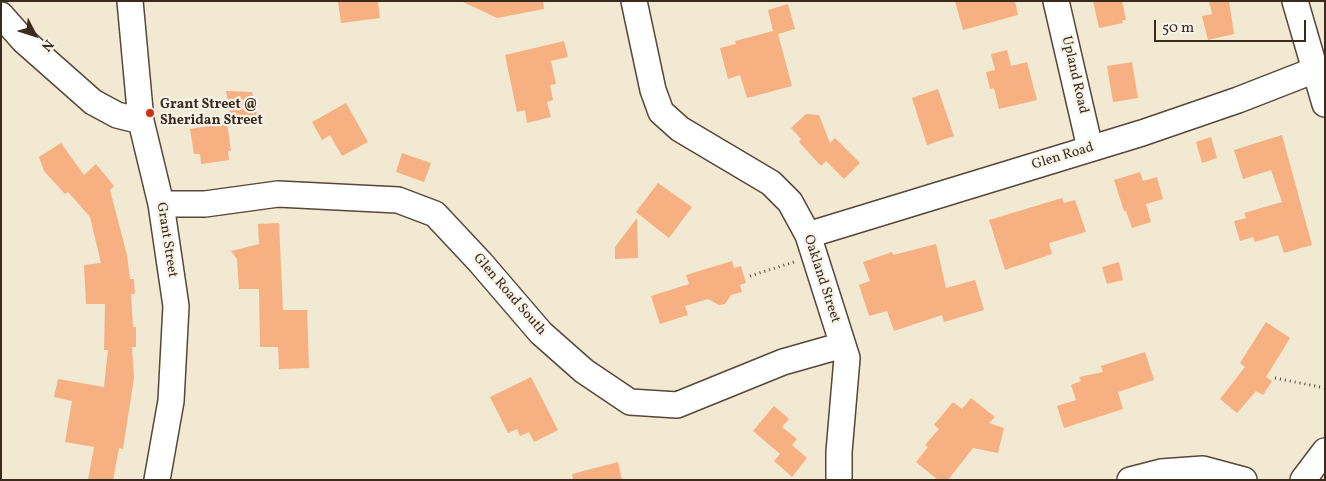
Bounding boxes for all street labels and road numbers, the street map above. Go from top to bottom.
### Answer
street label: Upland Road [1057,35,1091,115]
street label: Glen Road [1030,140,1096,174]
street label: Grant Street [152,201,180,279]
street label: Oakland Street [799,233,843,325]
street label: Glen Road South [469,251,549,339]

